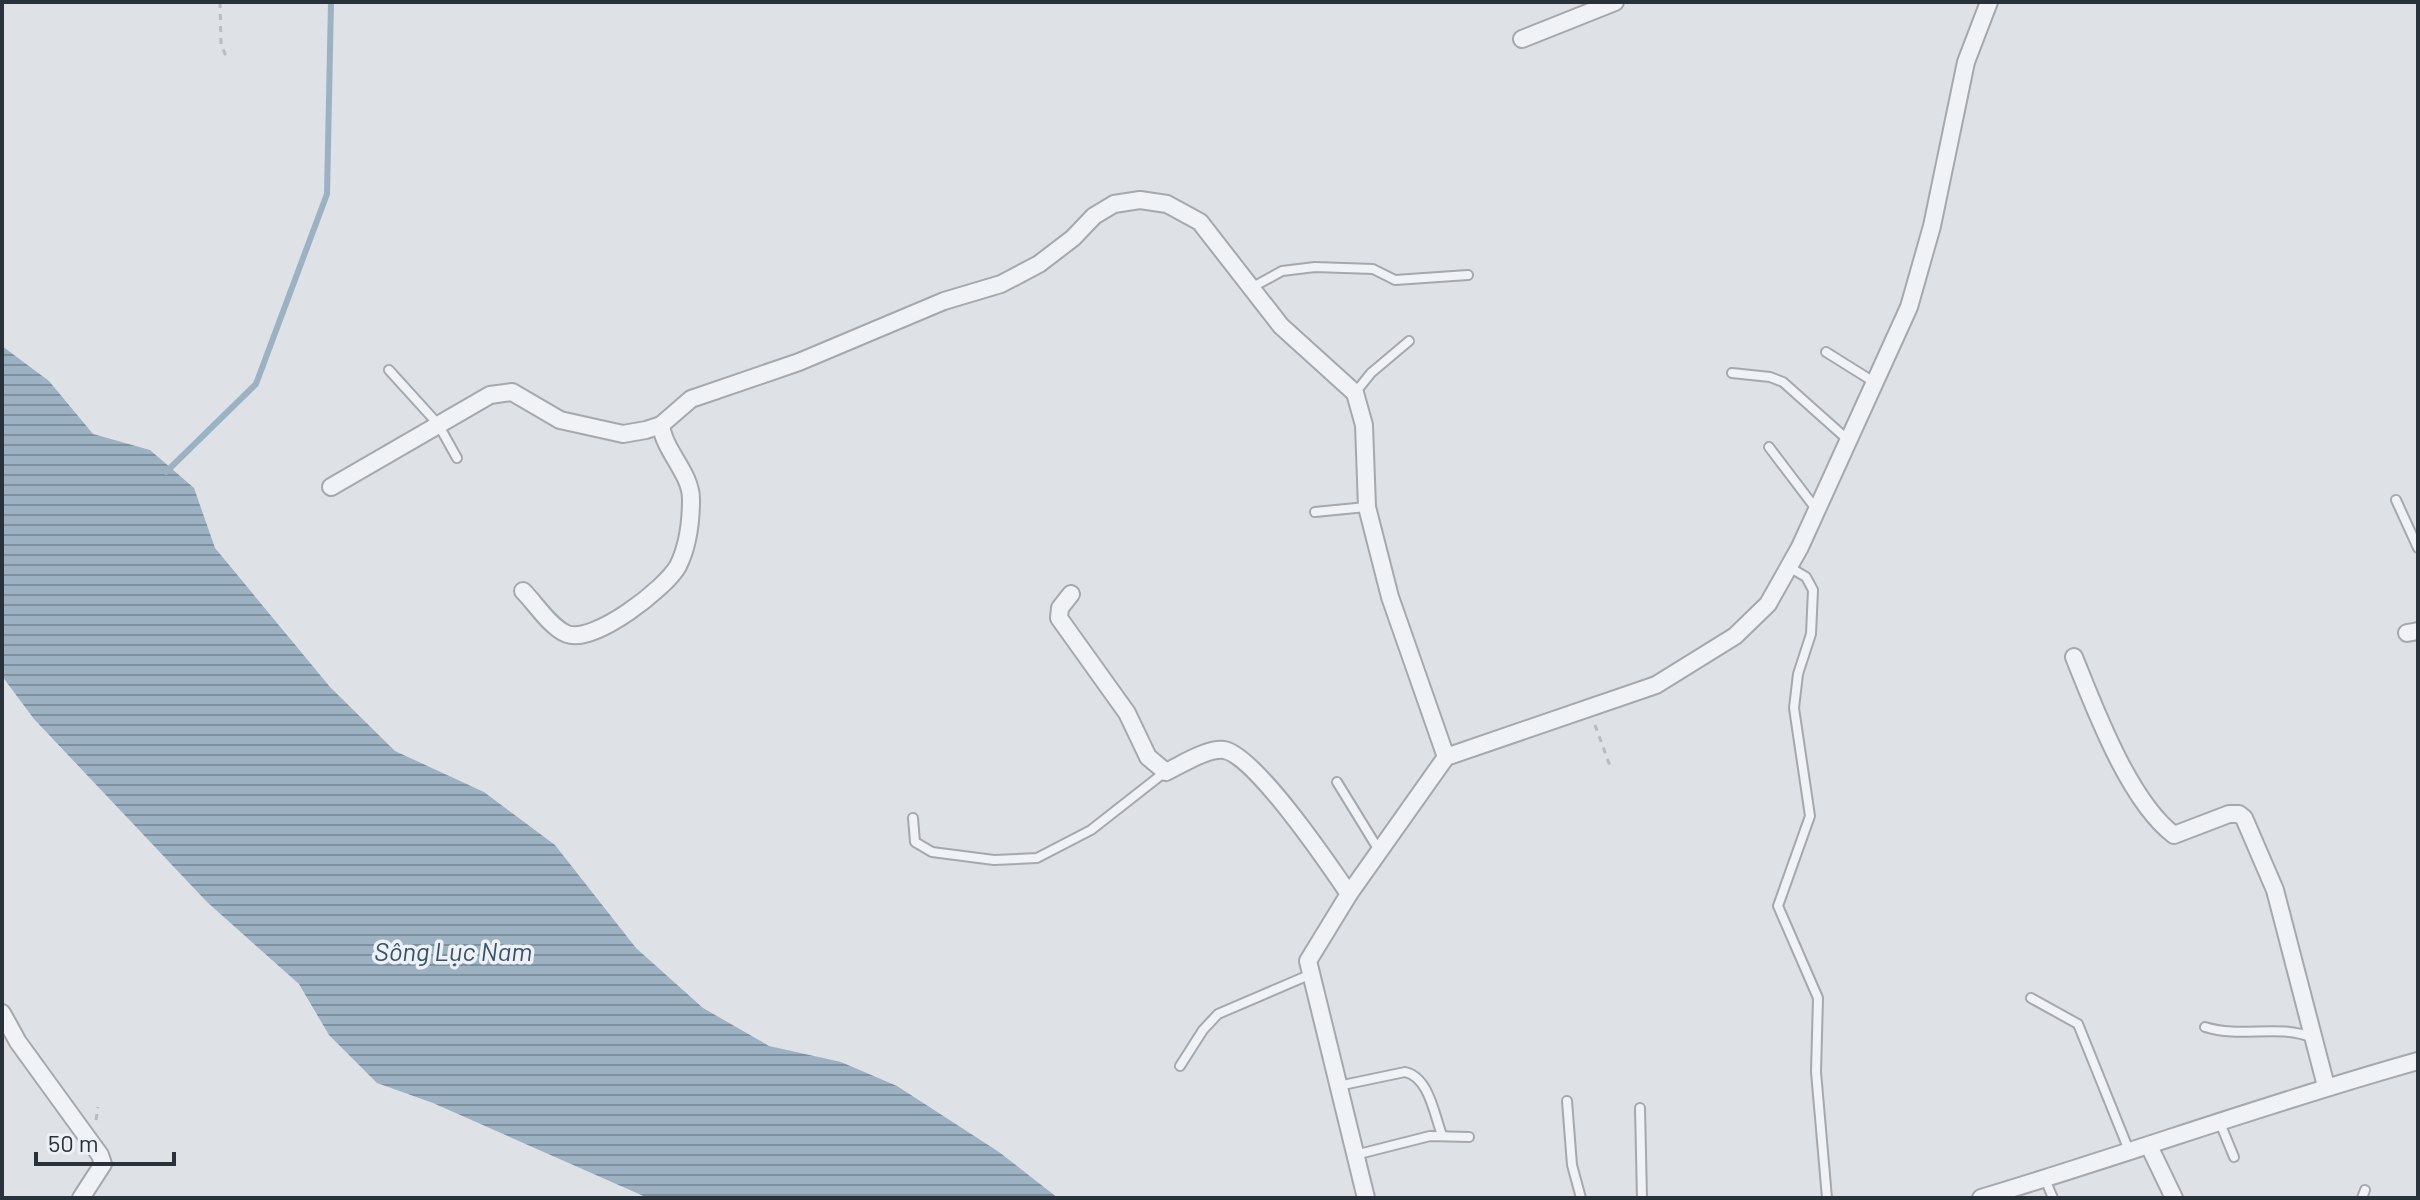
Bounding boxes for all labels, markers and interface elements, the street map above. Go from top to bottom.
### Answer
water label: Sông Lục Nam [374,935,532,966]
scale bar [36,1116,174,1166]
text: 50 m [48,1128,99,1157]

